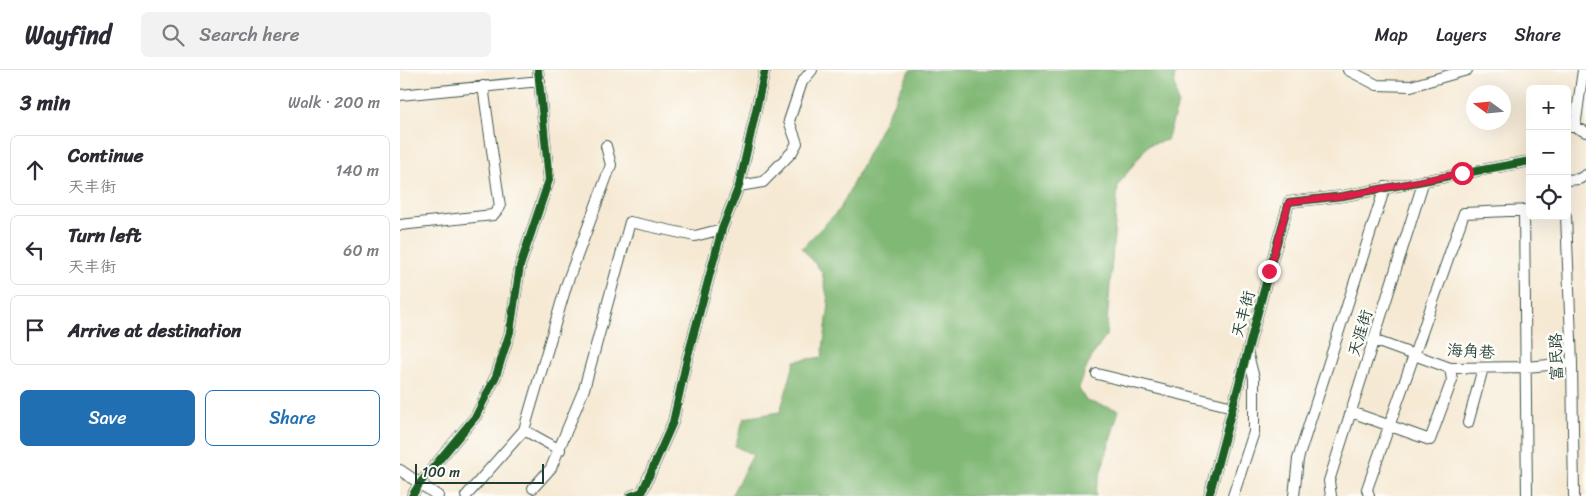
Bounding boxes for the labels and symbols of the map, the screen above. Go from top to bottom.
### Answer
north arrow [1466,85,1511,130]
route start [1451,162,1474,185]
route end [1258,260,1281,283]
street label: 天丰街 [1223,287,1263,341]
street label: 天涯街 [1339,306,1381,360]
street label: 富民路 [1541,333,1571,381]
street label: 海角巷 [1446,335,1496,367]
scale bar [415,461,544,484]

